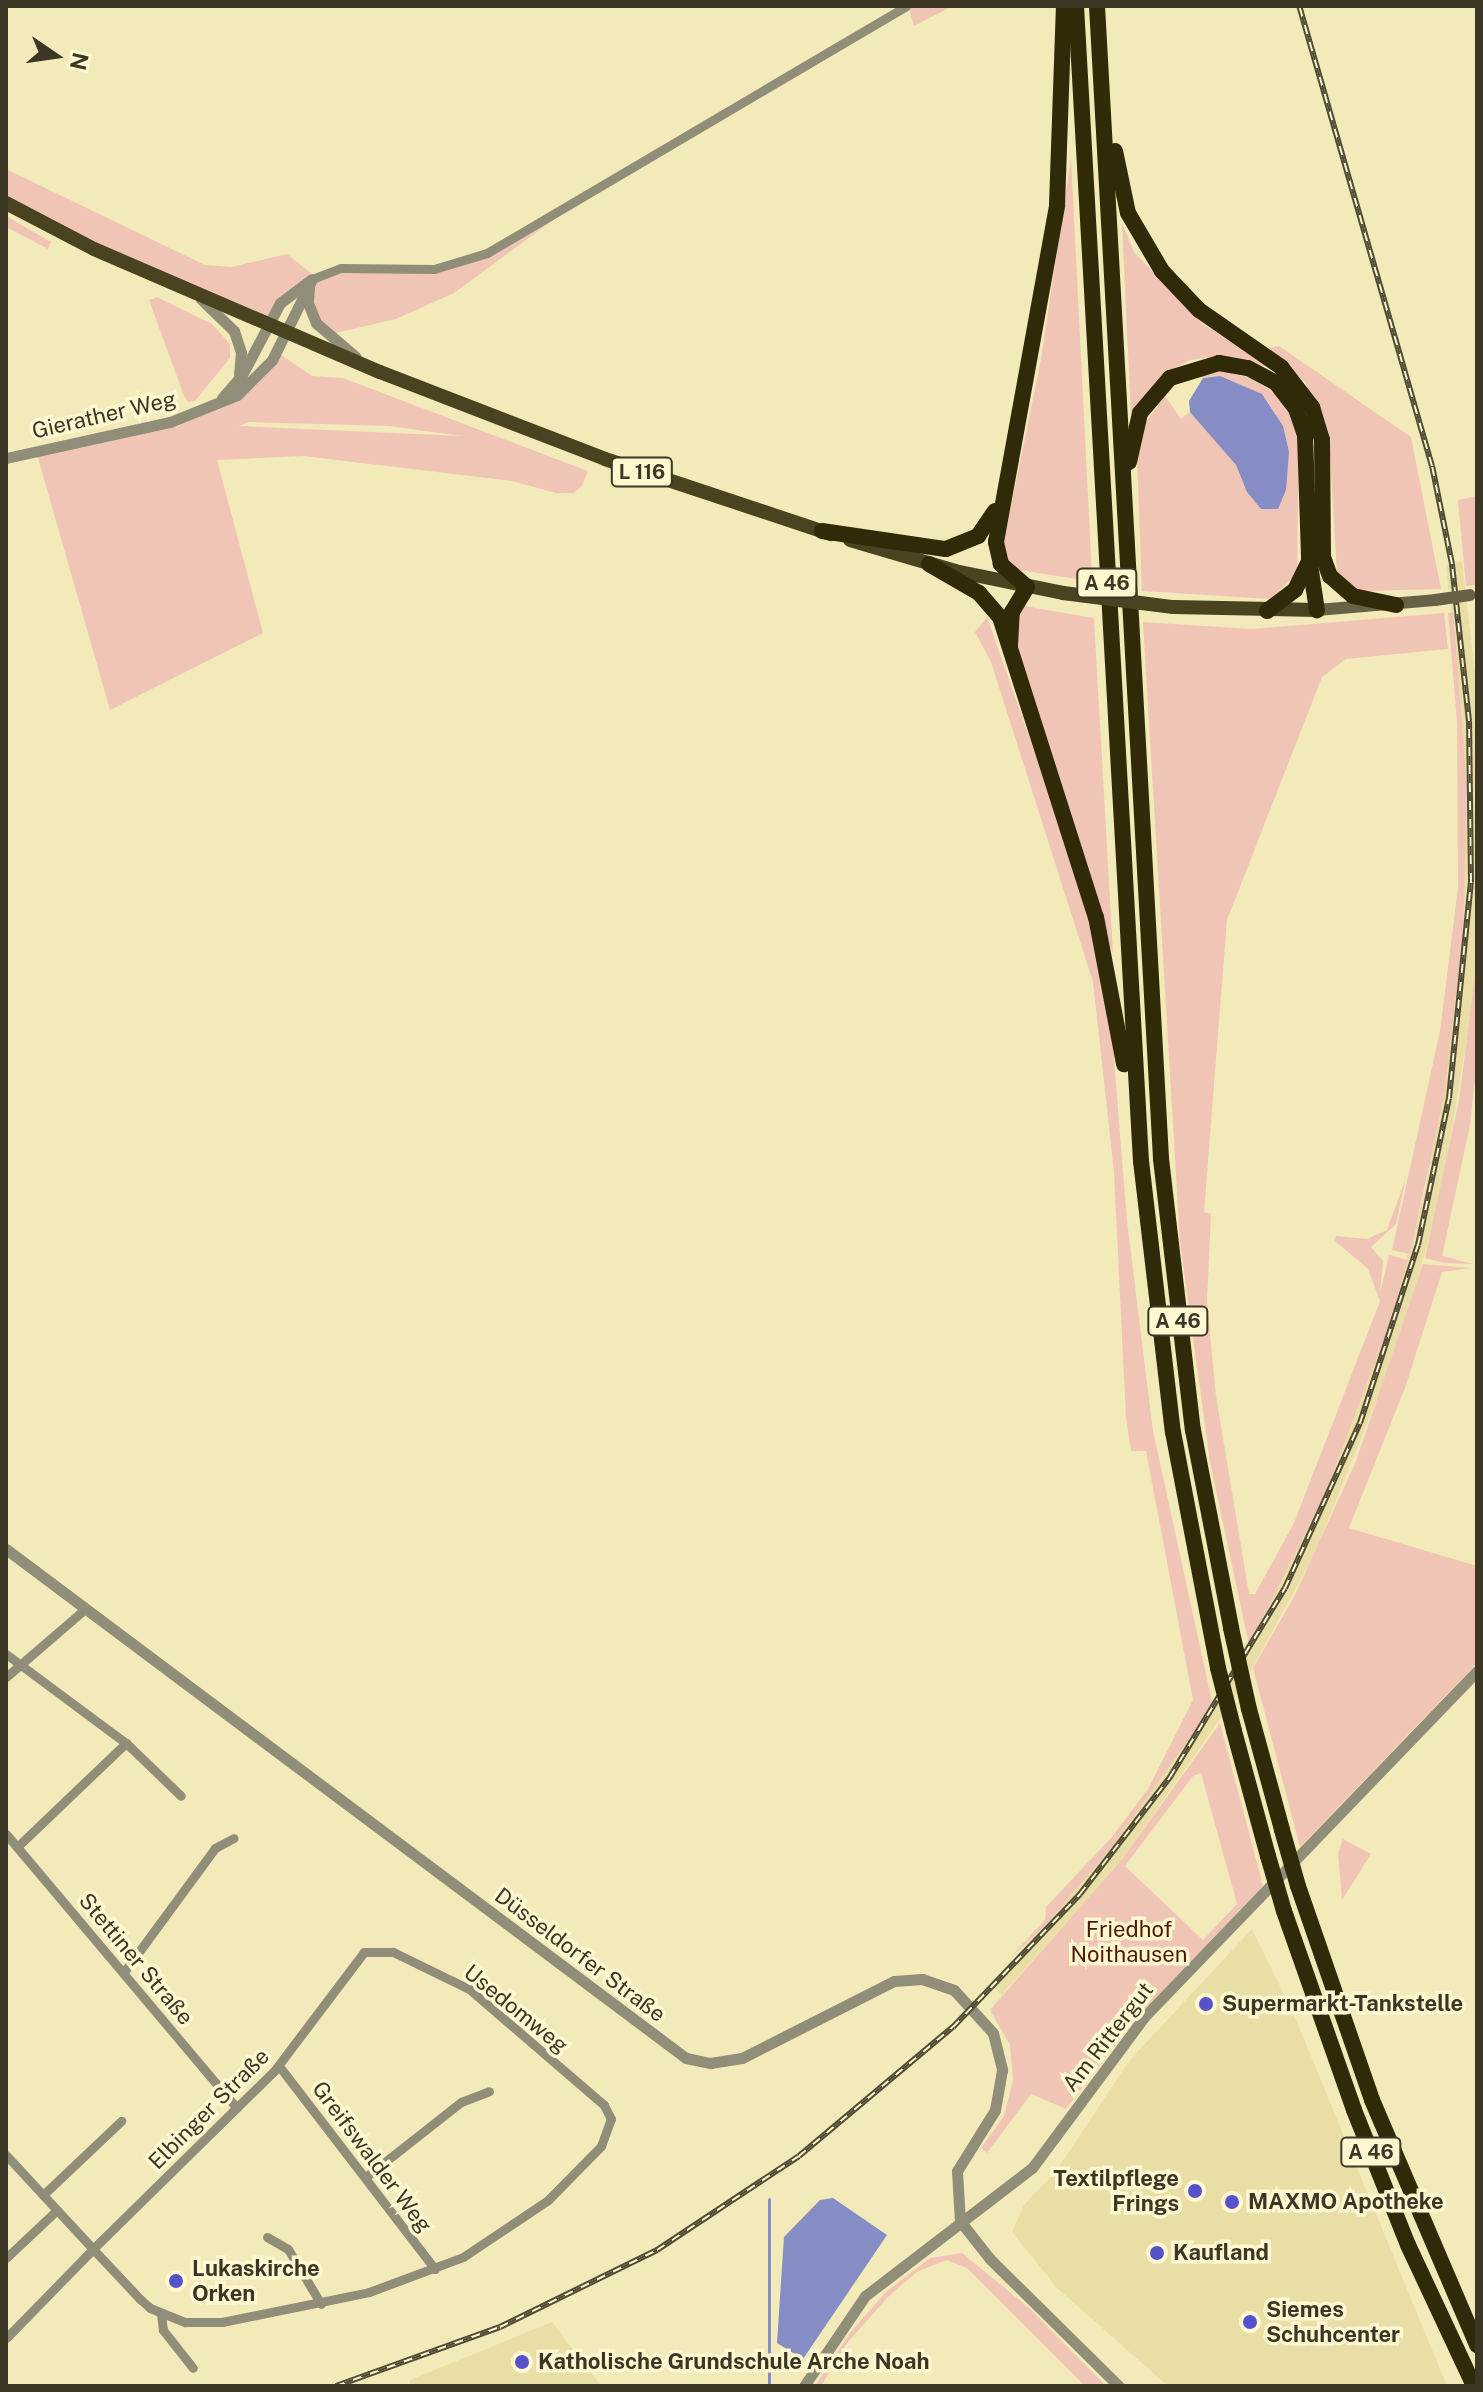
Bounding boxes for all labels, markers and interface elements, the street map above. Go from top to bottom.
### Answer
north arrow [16,16,96,96]
text: N [65,50,94,73]
street label: Gierather Weg [29,386,179,444]
road number: L 116 [610,456,674,488]
road number: A 46 [1075,567,1139,599]
road number: A 46 [1146,1305,1210,1337]
street label: Düsseldorfer Straße [489,1882,671,2028]
street label: Stettiner Straße [73,1888,199,2030]
park label: Friedhof Noithausen [1071,1916,1187,1968]
street label: Usedomweg [459,1959,573,2059]
street label: Am Rittergut [1057,1977,1159,2097]
place label: Supermarkt-Tankstelle [1222,1991,1463,2017]
marker: Supermarkt-Tankstelle [1197,1995,1215,2013]
street label: Elbinger Straße [143,2043,275,2175]
street label: Greifswalder Weg [306,2076,438,2238]
road number: A 46 [1339,2136,1403,2168]
place label: Textilpflege Frings [1053,2165,1179,2216]
marker: Textilpflege Frings [1186,2182,1204,2200]
place label: MAXMO Apotheke [1248,2189,1444,2215]
marker: MAXMO Apotheke [1223,2193,1241,2211]
place label: Kaufland [1173,2240,1269,2266]
marker: Kaufland [1148,2244,1166,2262]
place label: Lukaskirche Orken [192,2255,320,2306]
marker: Lukaskirche Orken [167,2272,185,2290]
place label: Siemes Schuhcenter [1266,2296,1400,2348]
marker: Siemes Schuhcenter [1241,2313,1259,2331]
place label: Katholische Grundschule Arche Noah [538,2349,930,2375]
marker: Katholische Grundschule Arche Noah [513,2353,531,2371]

